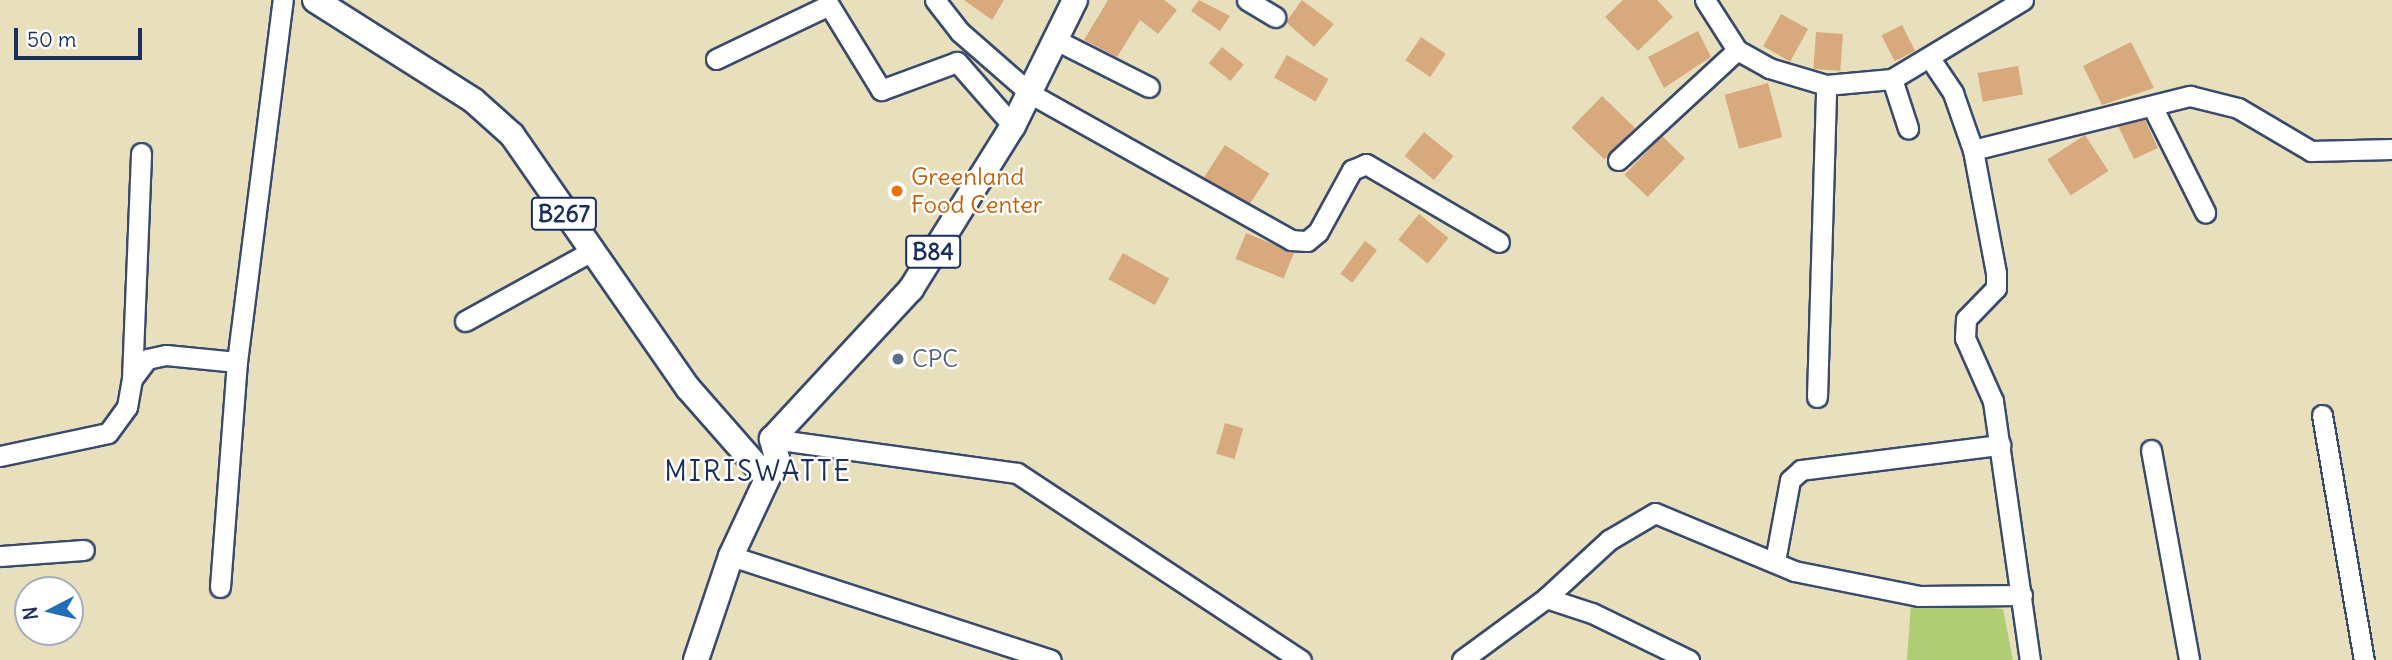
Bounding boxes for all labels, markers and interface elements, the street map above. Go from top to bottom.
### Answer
scale bar [18,14,145,58]
text: 50 m [27,26,76,53]
place label: Greenland Food Center [911,163,1043,219]
marker: Greenland Food Center [889,183,905,199]
road number: B267 [531,195,597,234]
road number: B84 [905,232,961,272]
place label: CPC [912,345,958,373]
marker: CPC [890,351,906,367]
district label: MIRISWATTE [665,454,851,488]
north arrow [14,576,84,646]
text: N [17,605,43,621]

